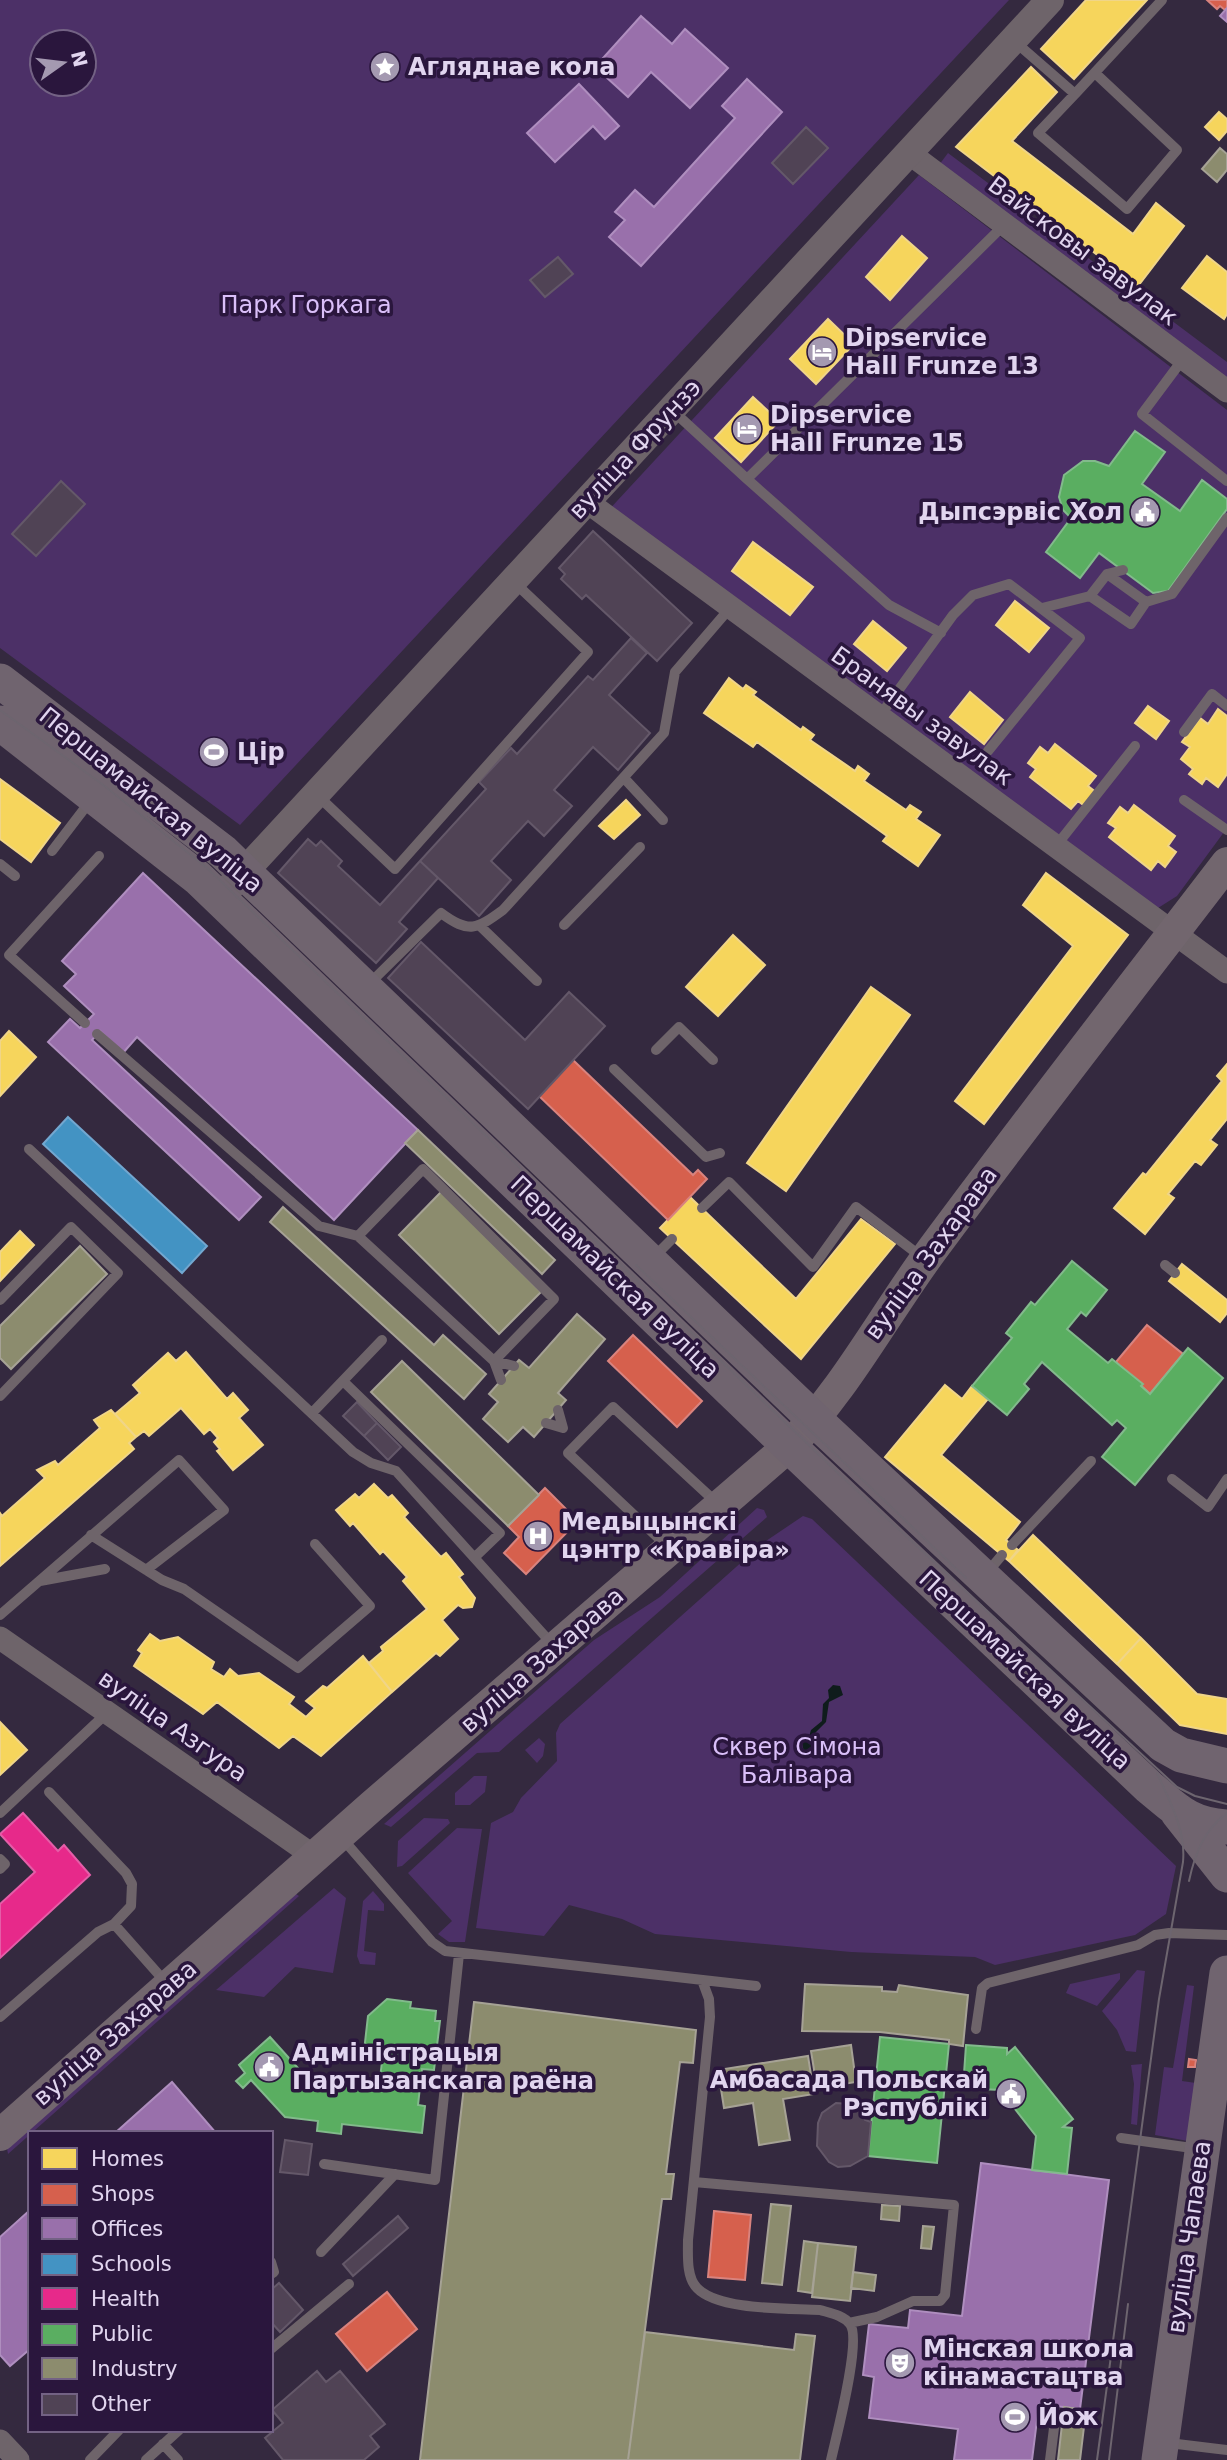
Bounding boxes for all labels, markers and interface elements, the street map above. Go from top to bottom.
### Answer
north arrow [28,28,98,98]
text: N [67,49,92,69]
place icon: Агляднае кола [368,50,402,84]
place label: Агляднае кола [408,53,615,81]
street label: Вайсковы завулак [983,171,1183,331]
park label: Парк Горкага [220,291,392,319]
place label: Dipservice Hall Frunze 13 [845,324,1039,380]
hotel icon: Dipservice Hall Frunze 13 [805,335,839,369]
street label: вуліца Фрунзэ [563,373,707,525]
place label: Dipservice Hall Frunze 15 [770,401,964,457]
hotel icon: Dipservice Hall Frunze 15 [730,412,764,446]
public building icon: Дыпсэрвіс Хол [1128,495,1162,529]
place label: Дыпсэрвіс Хол [918,498,1122,526]
street label: Бранявы завулак [826,641,1018,791]
street label: Першамайская вуліца [34,701,268,899]
sports icon: Цір [197,735,231,769]
place label: Цір [237,738,285,766]
street label: вуліца Захарава [859,1161,1003,1345]
street label: Першамайская вуліца [505,1170,725,1384]
place label: Медыцынскі цэнтр «Кравіра» [561,1508,790,1564]
hospital icon: Медыцынскі цэнтр «Кравіра» [521,1519,555,1553]
street label: Першамайская вуліца [913,1565,1137,1775]
street label: вуліца Захарава [455,1582,629,1738]
street label: вуліца Азгура [93,1664,253,1788]
park label: Сквер Сімона Балівара [712,1733,882,1789]
street label: вуліца Захарава [28,1955,202,2111]
place label: Адміністрацыя Партызанскага раёна [292,2039,594,2095]
public building icon: Адміністрацыя Партызанскага раёна [252,2050,286,2084]
place label: Амбасада Польскай Рэспублікі [710,2066,988,2122]
public building icon: Амбасада Польскай Рэспублікі [994,2077,1028,2111]
legend [28,2131,273,2432]
street label: вуліца Чапаева [1162,2139,1216,2335]
text: Homes [91,2147,164,2171]
text: Shops [91,2182,155,2206]
text: Offices [91,2217,163,2241]
text: Schools [91,2252,172,2276]
text: Health [91,2287,160,2311]
text: Public [91,2322,153,2346]
place label: Мінская школа кінамастацтва [923,2335,1134,2391]
theatre icon: Мінская школа кінамастацтва [883,2346,917,2380]
text: Industry [91,2357,177,2381]
text: Other [91,2392,151,2416]
sports icon: Йож [998,2400,1032,2434]
place label: Йож [1038,2402,1099,2431]

